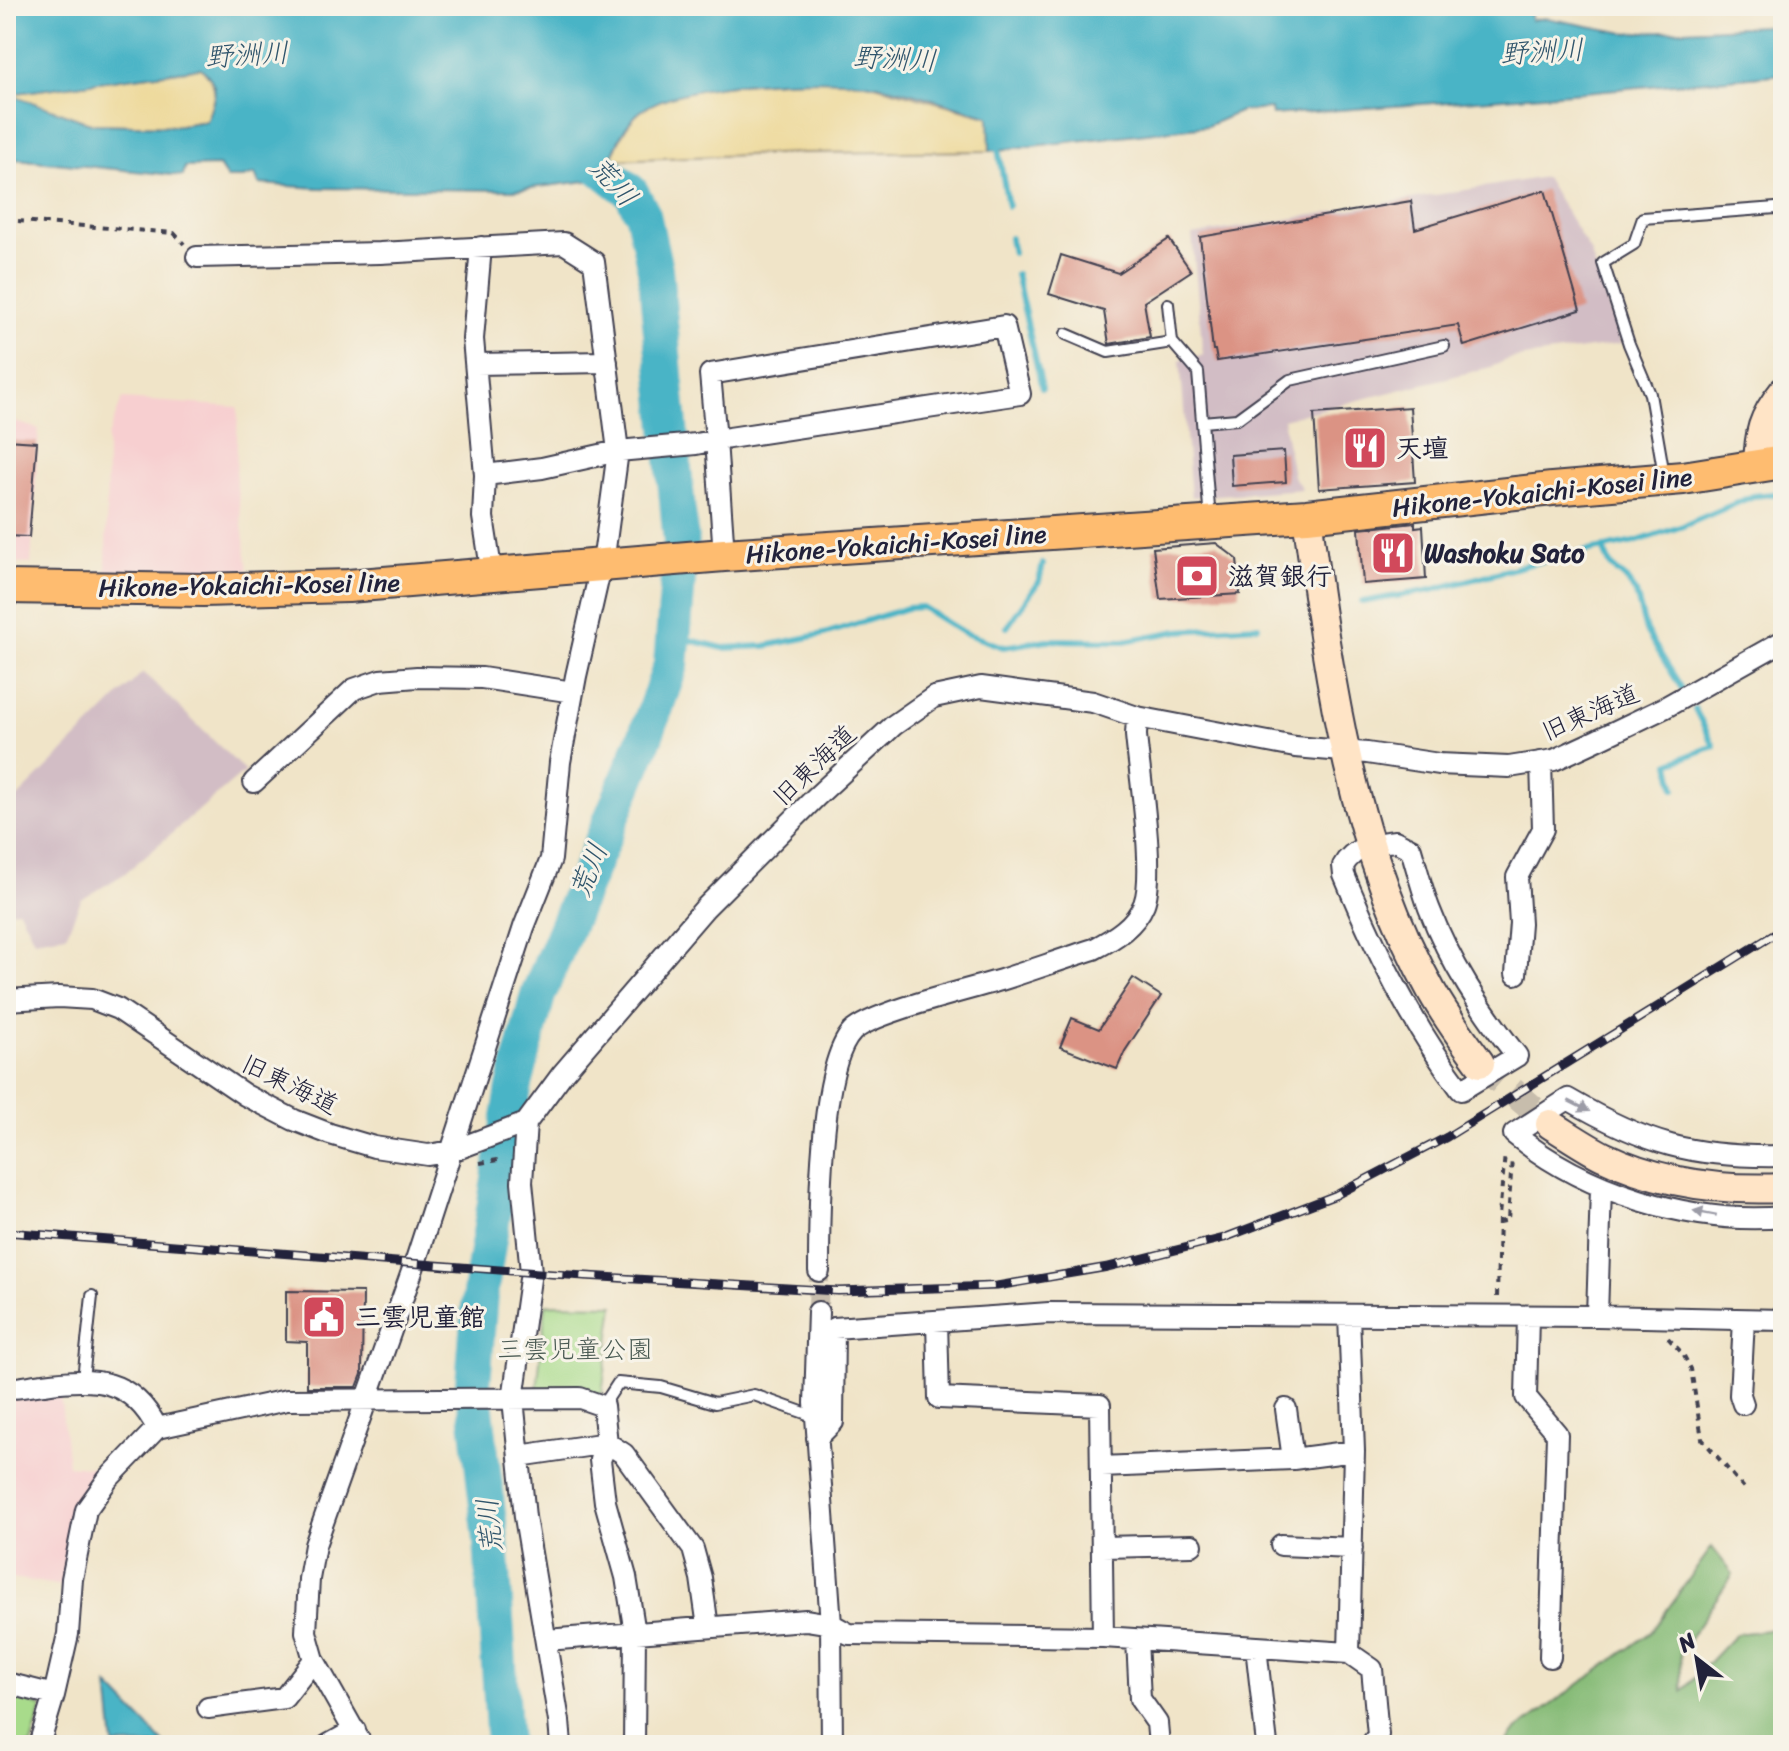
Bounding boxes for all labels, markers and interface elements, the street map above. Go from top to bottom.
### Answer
water label: 野洲川 [1499,25,1585,78]
water label: 野洲川 [204,28,290,81]
water label: 野洲川 [852,32,938,85]
water label: 荒川 [577,144,651,219]
restaurant icon: 天壇 [1341,424,1389,472]
place label: 天壇 [1396,425,1448,471]
street label: Hikone-Yokaichi-Kosei line [1390,453,1695,531]
street label: Hikone-Yokaichi-Kosei line [744,511,1048,577]
restaurant icon: Washoku Sato [1369,529,1417,577]
place label: Washoku Sato [1424,530,1585,576]
bank icon: 滋賀銀行 [1173,552,1221,600]
place label: 滋賀銀行 [1228,553,1332,599]
street label: Hikone-Yokaichi-Kosei line [98,559,401,611]
street label: 旧東海道 [1533,670,1647,754]
street label: 旧東海道 [761,712,867,818]
water label: 荒川 [555,835,622,905]
street label: 旧東海道 [233,1041,347,1127]
one-way arrow [1568,1099,1591,1113]
one-way arrow [1693,1207,1718,1219]
public building icon: 三雲児童館 [300,1293,348,1341]
place label: 三雲児童館 [355,1294,485,1340]
park label: 三雲児童公園 [497,1326,653,1372]
water label: 荒川 [462,1496,517,1556]
north arrow [1657,1619,1737,1699]
text: N [1670,1621,1704,1663]

